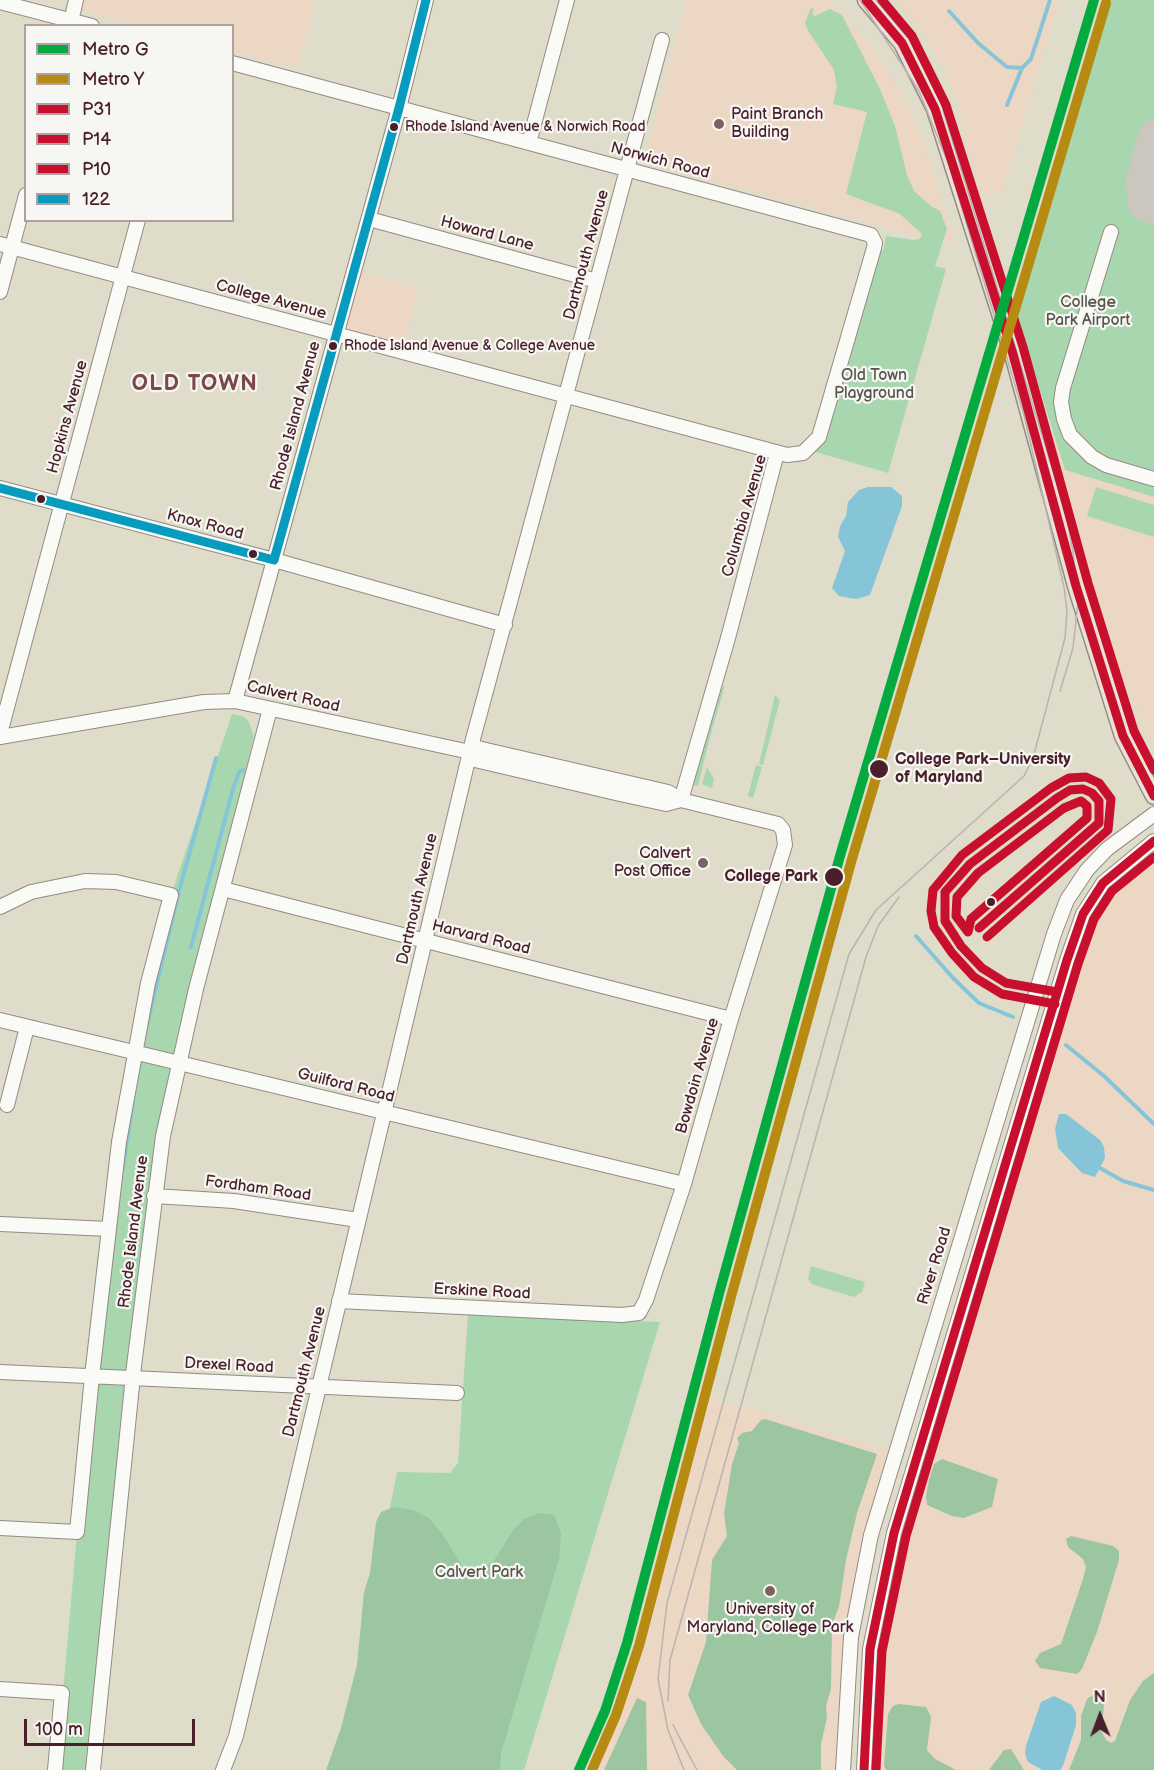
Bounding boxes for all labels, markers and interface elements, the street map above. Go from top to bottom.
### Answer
legend [24,24,234,222]
text: Metro G [82,39,148,60]
text: Metro Y [82,69,144,90]
text: P31 [82,99,111,120]
place label: Paint Branch Building [731,105,823,143]
marker: Paint Branch Building [712,117,726,131]
place label: Rhode Island Avenue & Norwich Road [405,119,646,135]
marker: Rhode Island Avenue & Norwich Road [388,121,400,133]
text: P14 [82,129,111,150]
street label: Norwich Road [608,139,712,183]
text: P10 [82,159,111,180]
street label: Dartmouth Avenue [560,188,614,322]
text: 122 [82,189,110,210]
street label: Howard Lane [438,212,536,256]
street label: College Avenue [214,276,328,324]
park label: College Park Airport [1046,293,1130,331]
place label: Rhode Island Avenue & College Avenue [344,338,595,354]
street label: Rhode Island Avenue [267,339,325,493]
marker: Rhode Island Avenue & College Avenue [327,340,339,352]
street label: Hopkins Avenue [44,358,92,476]
park label: Old Town Playground [834,366,914,404]
district label: OLD TOWN [132,371,258,397]
street label: Columbia Avenue [718,453,772,579]
unlabelled marker [35,493,47,505]
street label: Knox Road [165,506,245,544]
unlabelled marker [247,548,259,560]
street label: Calvert Road [245,677,341,717]
place label: College Park–University of Maryland [895,750,1071,788]
marker: College Park–University of Maryland [868,758,890,780]
street label: Dartmouth Avenue [394,831,442,967]
place label: Calvert Post Office [614,844,691,882]
marker: Calvert Post Office [696,856,710,870]
marker: College Park [823,866,845,888]
place label: College Park [724,867,818,887]
unlabelled marker [985,896,997,908]
street label: Harvard Road [430,917,532,959]
street label: Bowdoin Avenue [672,1016,724,1136]
street label: Guilford Road [296,1065,396,1107]
street label: Rhode Island Avenue [115,1154,153,1310]
street label: Fordham Road [204,1172,312,1206]
street label: River Road [914,1225,956,1307]
street label: Erskine Road [433,1280,531,1304]
street label: Dartmouth Avenue [279,1305,331,1439]
street label: Drexel Road [184,1354,274,1378]
park label: Calvert Park [435,1563,523,1583]
marker: University of Maryland, College Park [763,1584,777,1598]
place label: University of Maryland, College Park [687,1600,853,1638]
north arrow [1070,1686,1130,1746]
text: N [1093,1688,1106,1707]
scale bar [27,1707,198,1745]
text: 100 m [35,1719,83,1740]

